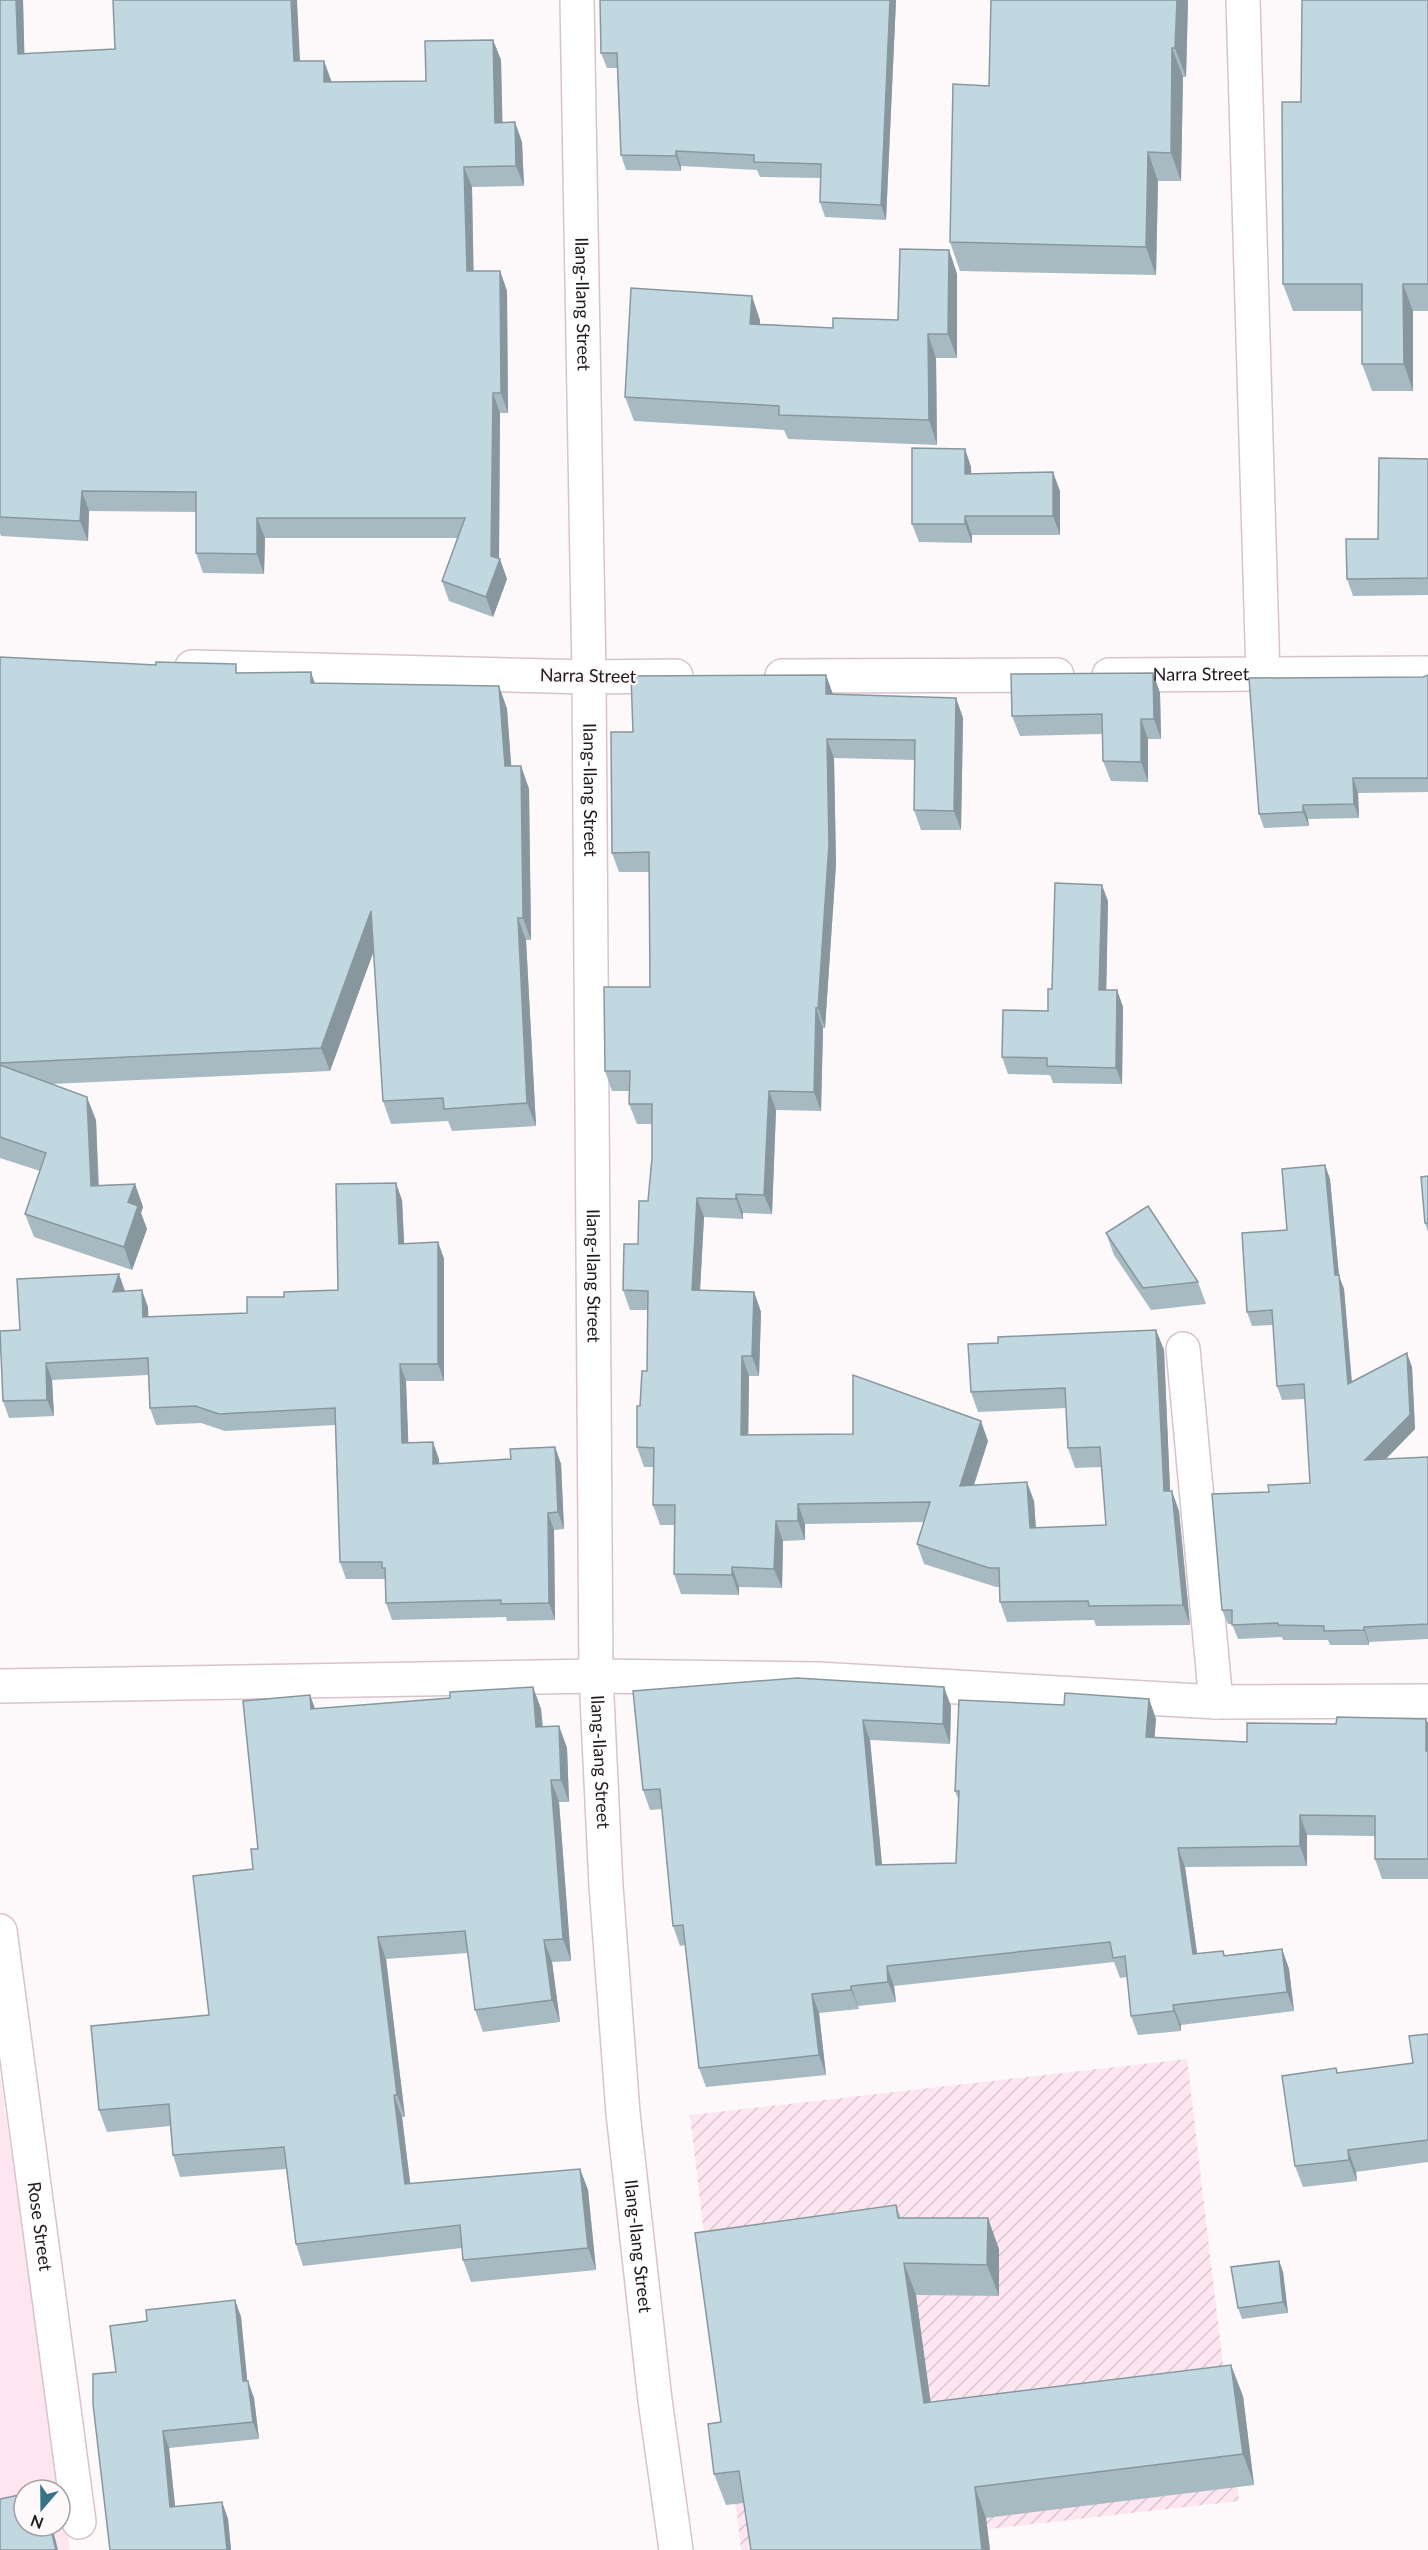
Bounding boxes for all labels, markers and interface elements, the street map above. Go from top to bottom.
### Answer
street label: Ilang-Ilang Street [571,237,596,372]
street label: Narra Street [1153,662,1250,685]
street label: Narra Street [540,663,637,687]
street label: Ilang-Ilang Street [579,723,602,857]
street label: Ilang-Ilang Street [583,1209,606,1343]
street label: Ilang-Ilang Street [587,1694,615,1830]
street label: Ilang-Ilang Street [620,2178,657,2314]
street label: Rose Street [24,2180,57,2273]
north arrow [12,2478,72,2538]
text: N [28,2512,46,2534]

